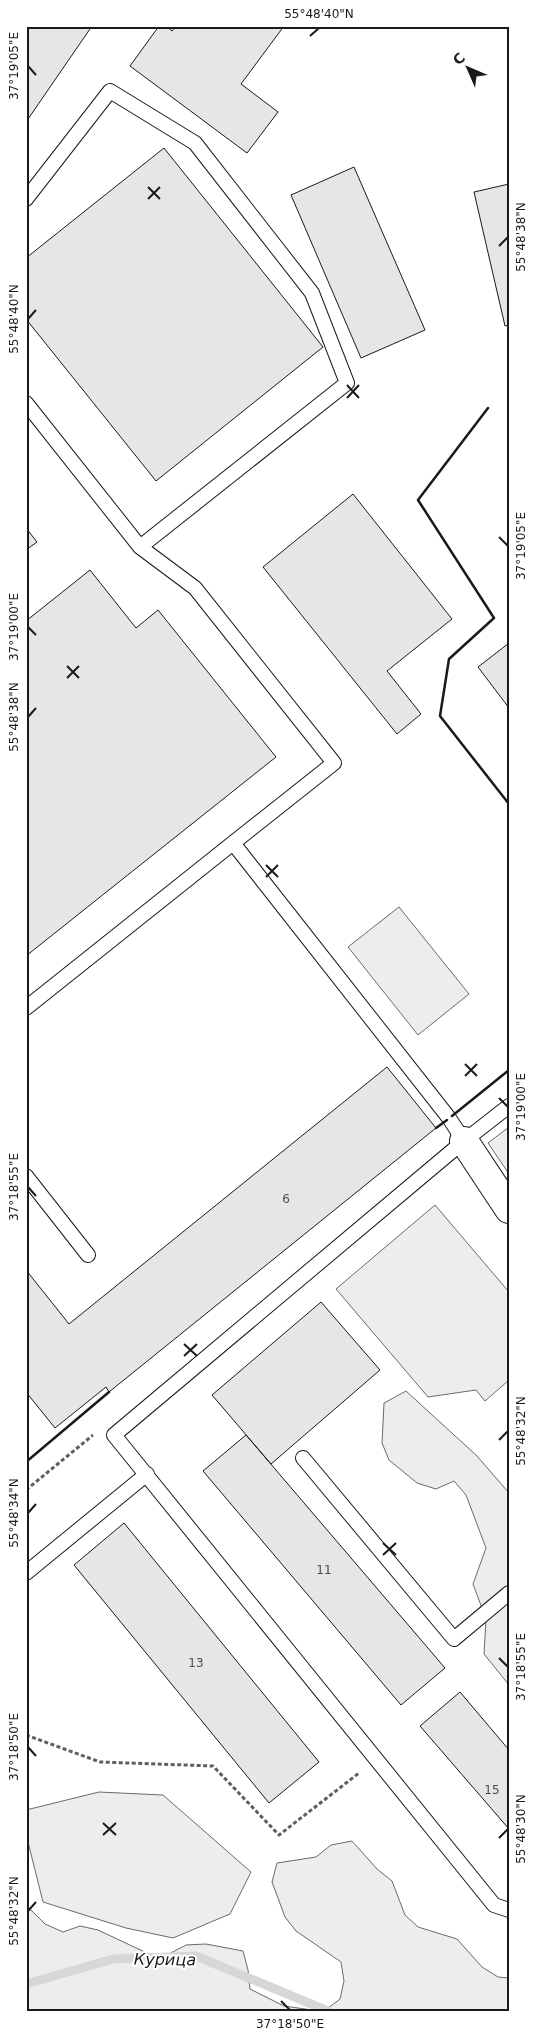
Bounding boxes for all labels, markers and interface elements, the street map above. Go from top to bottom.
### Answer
text: 55°48'40"N [284,7,354,21]
text: 37°19'05"E [7,32,21,100]
north arrow [442,42,492,92]
text: С [450,50,468,68]
text: 55°48'38"N [514,202,528,272]
text: 55°48'40"N [7,284,21,354]
text: 37°19'05"E [514,512,528,580]
text: 37°19'00"E [7,593,21,661]
text: 55°48'38"N [7,682,21,752]
text: 37°19'00"E [514,1073,528,1141]
text: 37°18'55"E [7,1153,21,1221]
house number: 6 [282,1192,290,1206]
text: 55°48'32"N [514,1396,528,1466]
text: 55°48'34"N [7,1478,21,1548]
house number: 11 [316,1563,332,1577]
text: 37°18'55"E [514,1633,528,1701]
house number: 13 [188,1656,204,1670]
text: 37°18'50"E [7,1713,21,1781]
house number: 15 [484,1783,500,1797]
text: 55°48'30"N [514,1794,528,1864]
text: 55°48'32"N [7,1876,21,1946]
water label: Курица [134,1949,196,1970]
text: 37°18'50"E [256,2017,324,2031]

